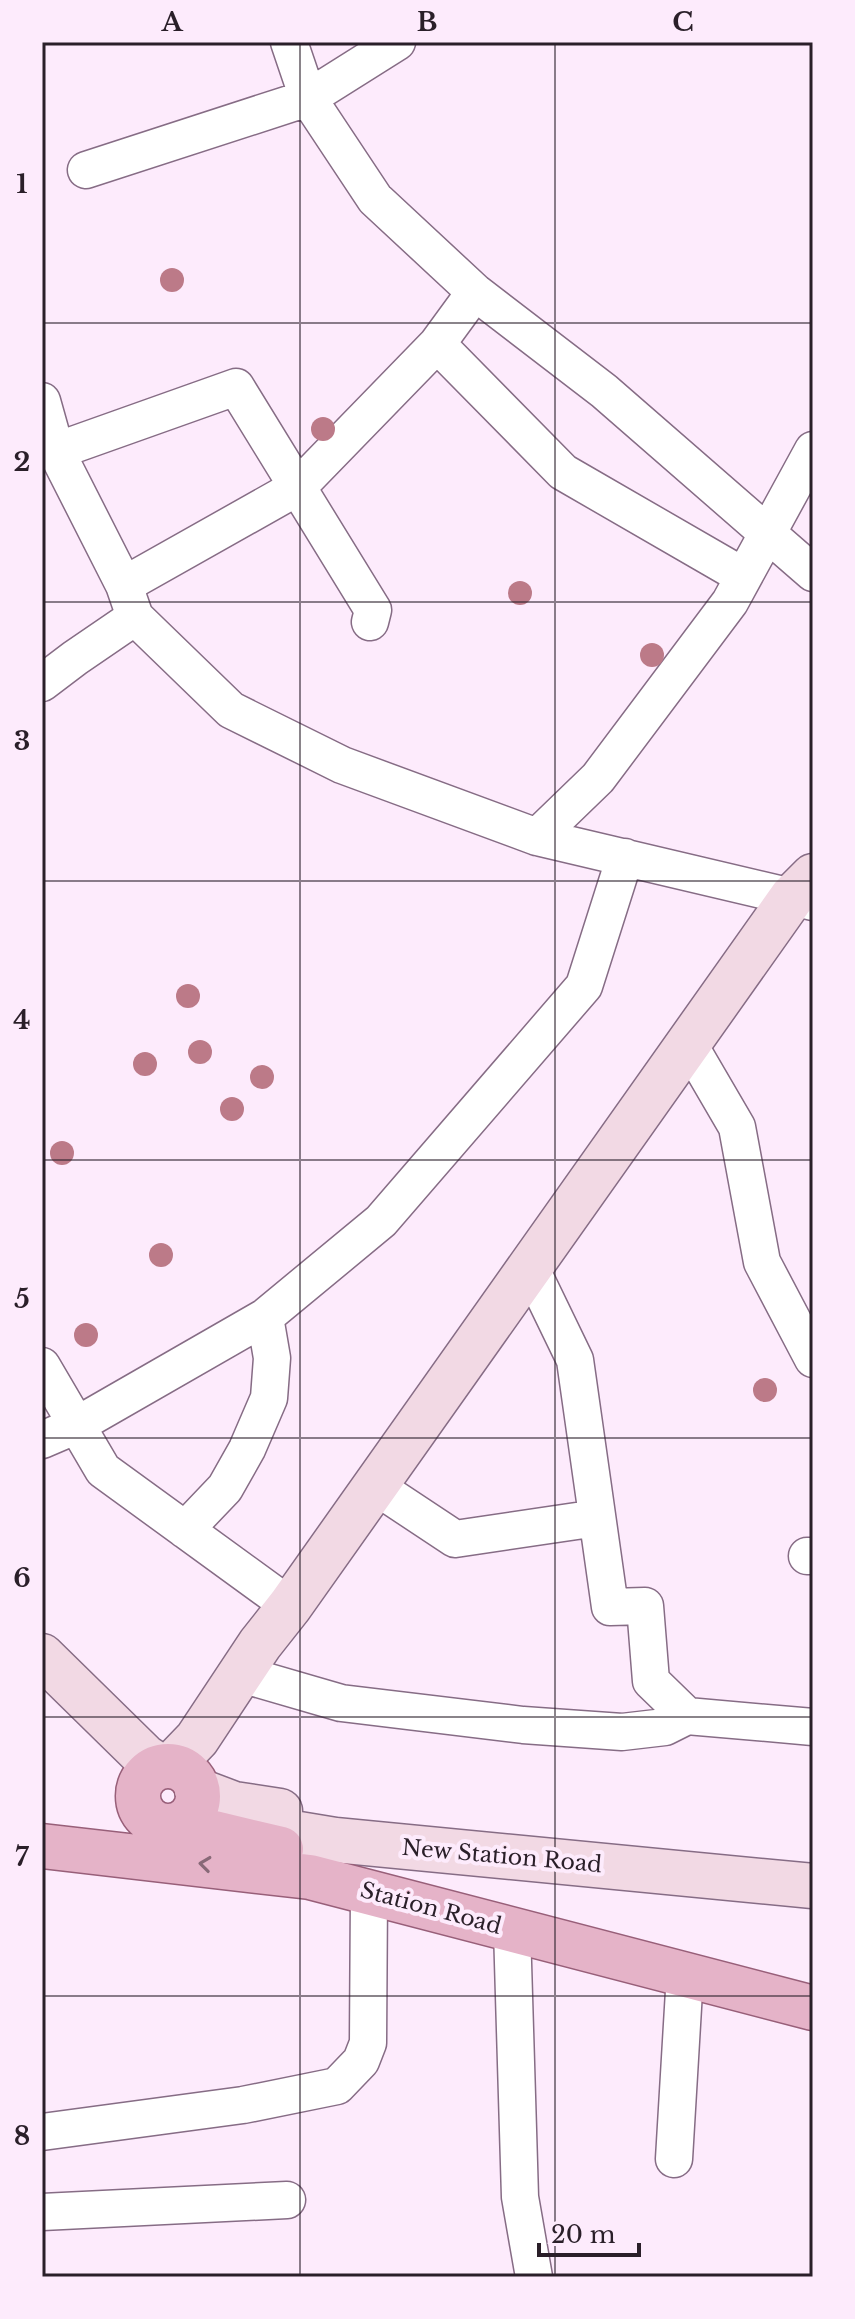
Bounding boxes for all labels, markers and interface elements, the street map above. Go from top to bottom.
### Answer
text: A [160,6,183,38]
text: B [417,6,437,38]
text: C [672,6,694,38]
text: 1 [16,168,28,200]
text: 2 [14,446,30,478]
text: 3 [14,725,30,757]
text: 4 [13,1004,31,1036]
text: 5 [14,1283,30,1315]
text: 6 [13,1562,31,1594]
street label: New Station Road [401,1834,603,1878]
text: 7 [15,1841,29,1873]
one-way arrow [198,1856,211,1873]
street label: Station Road [358,1876,505,1940]
text: 8 [14,2120,30,2152]
scale bar [539,2207,639,2257]
text: 20 m [551,2220,616,2249]

